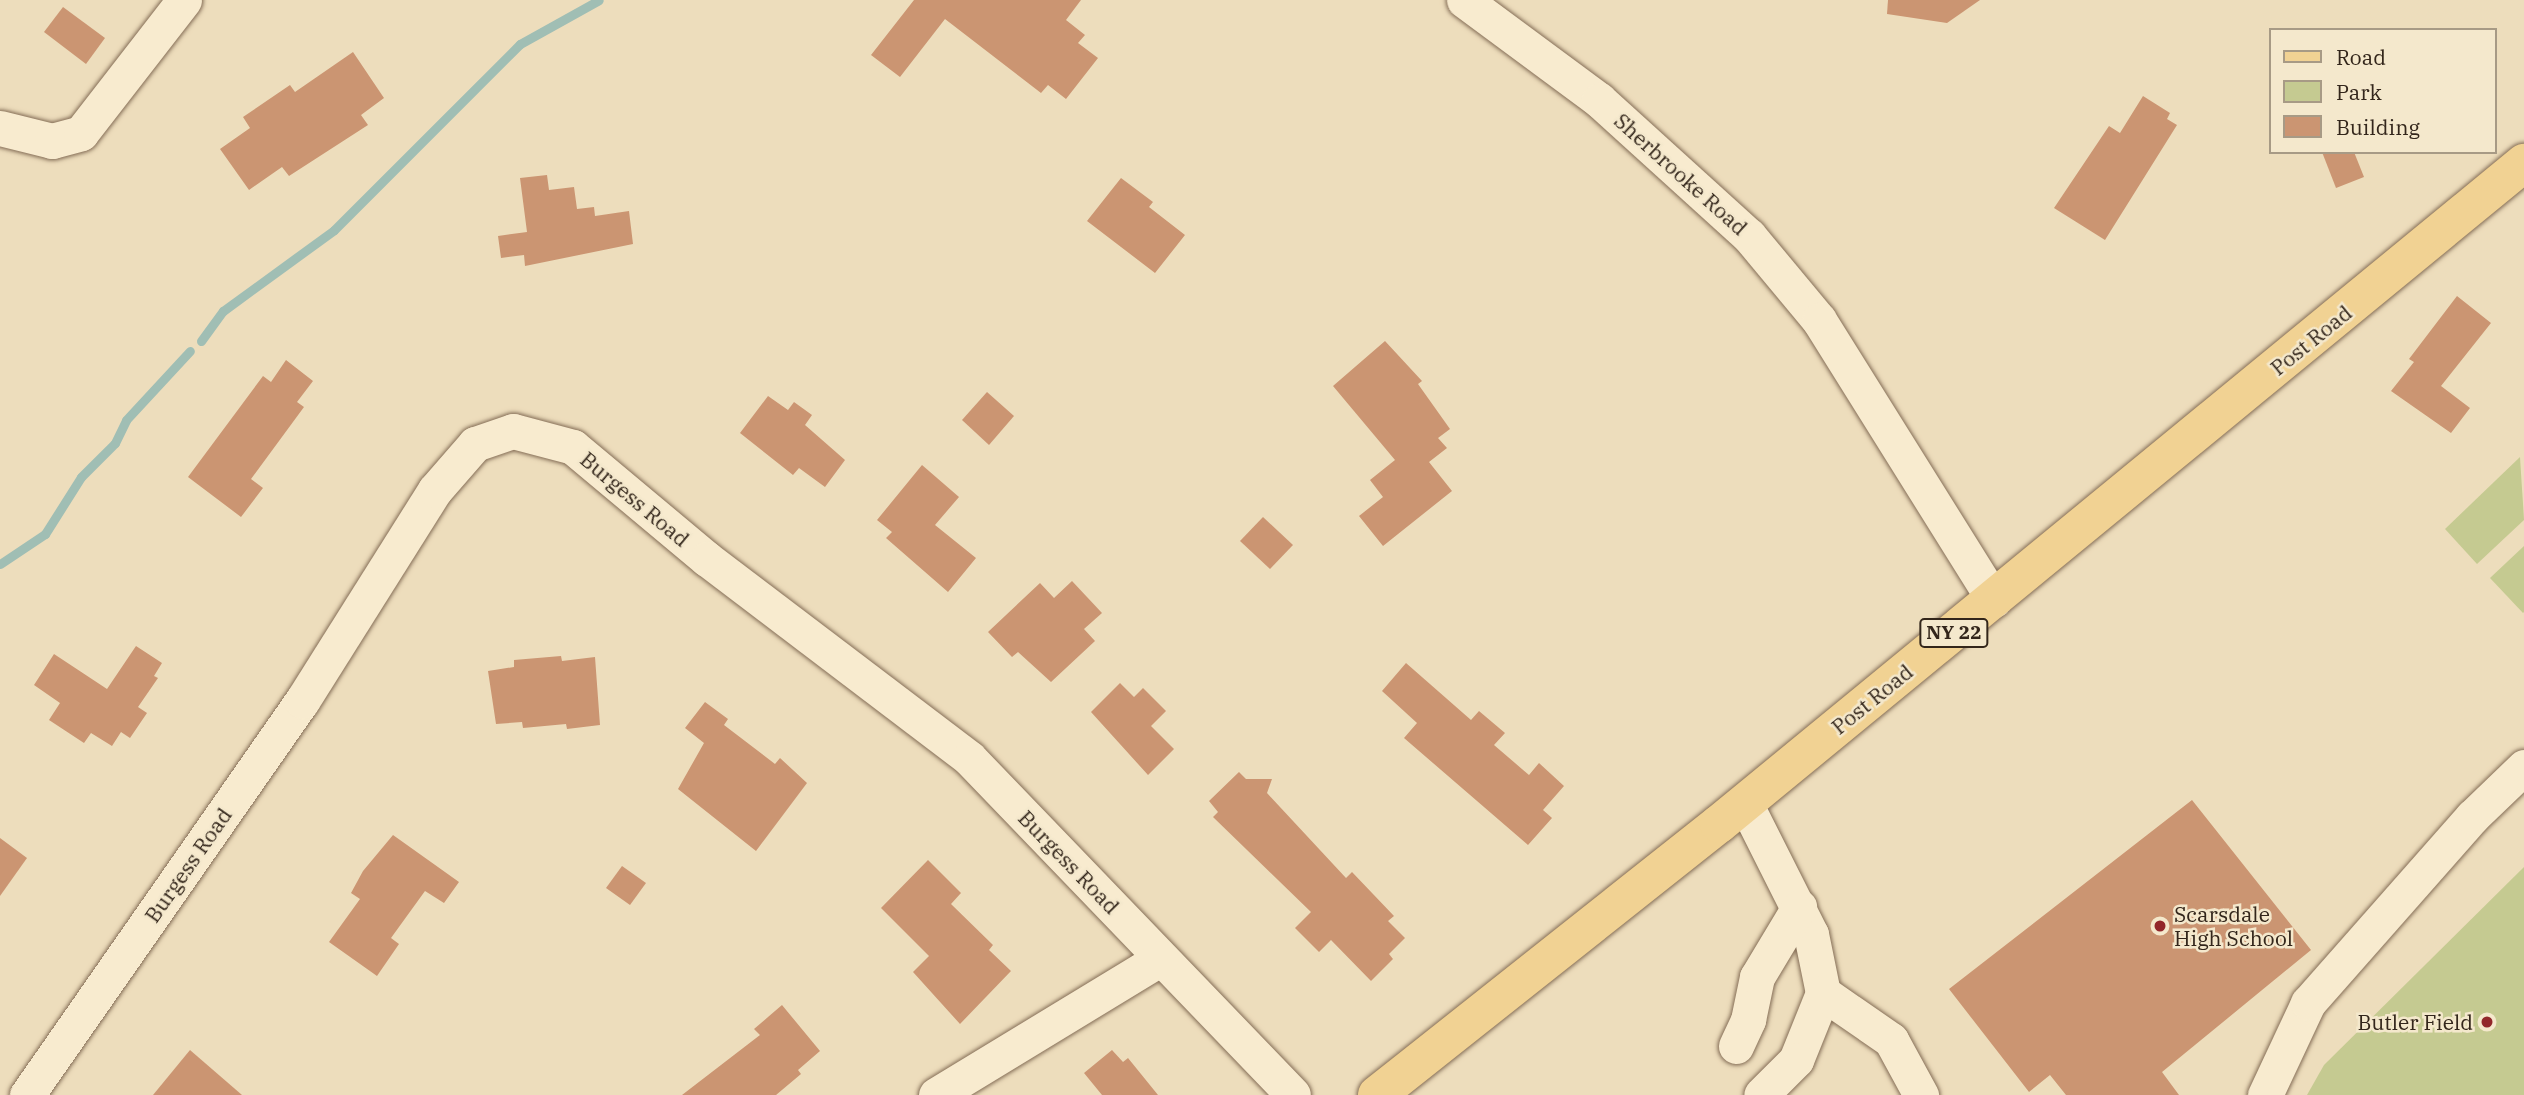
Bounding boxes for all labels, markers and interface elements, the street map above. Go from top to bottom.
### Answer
legend [2268,28,2496,154]
text: Road [2336,43,2386,71]
text: Park [2336,78,2382,106]
street label: Sherbrooke Road [1609,108,1753,240]
text: Building [2336,113,2420,141]
street label: Post Road [2265,300,2357,380]
street label: Burgess Road [576,446,694,552]
road number: NY 22 [1919,618,1989,648]
street label: Post Road [1826,659,1918,739]
street label: Burgess Road [139,803,237,927]
street label: Burgess Road [1013,805,1125,919]
place label: Scarsdale High School [2174,901,2293,951]
marker: Scarsdale High School [2152,918,2168,934]
place label: Butler Field [2357,1009,2473,1035]
marker: Butler Field [2479,1014,2495,1030]

